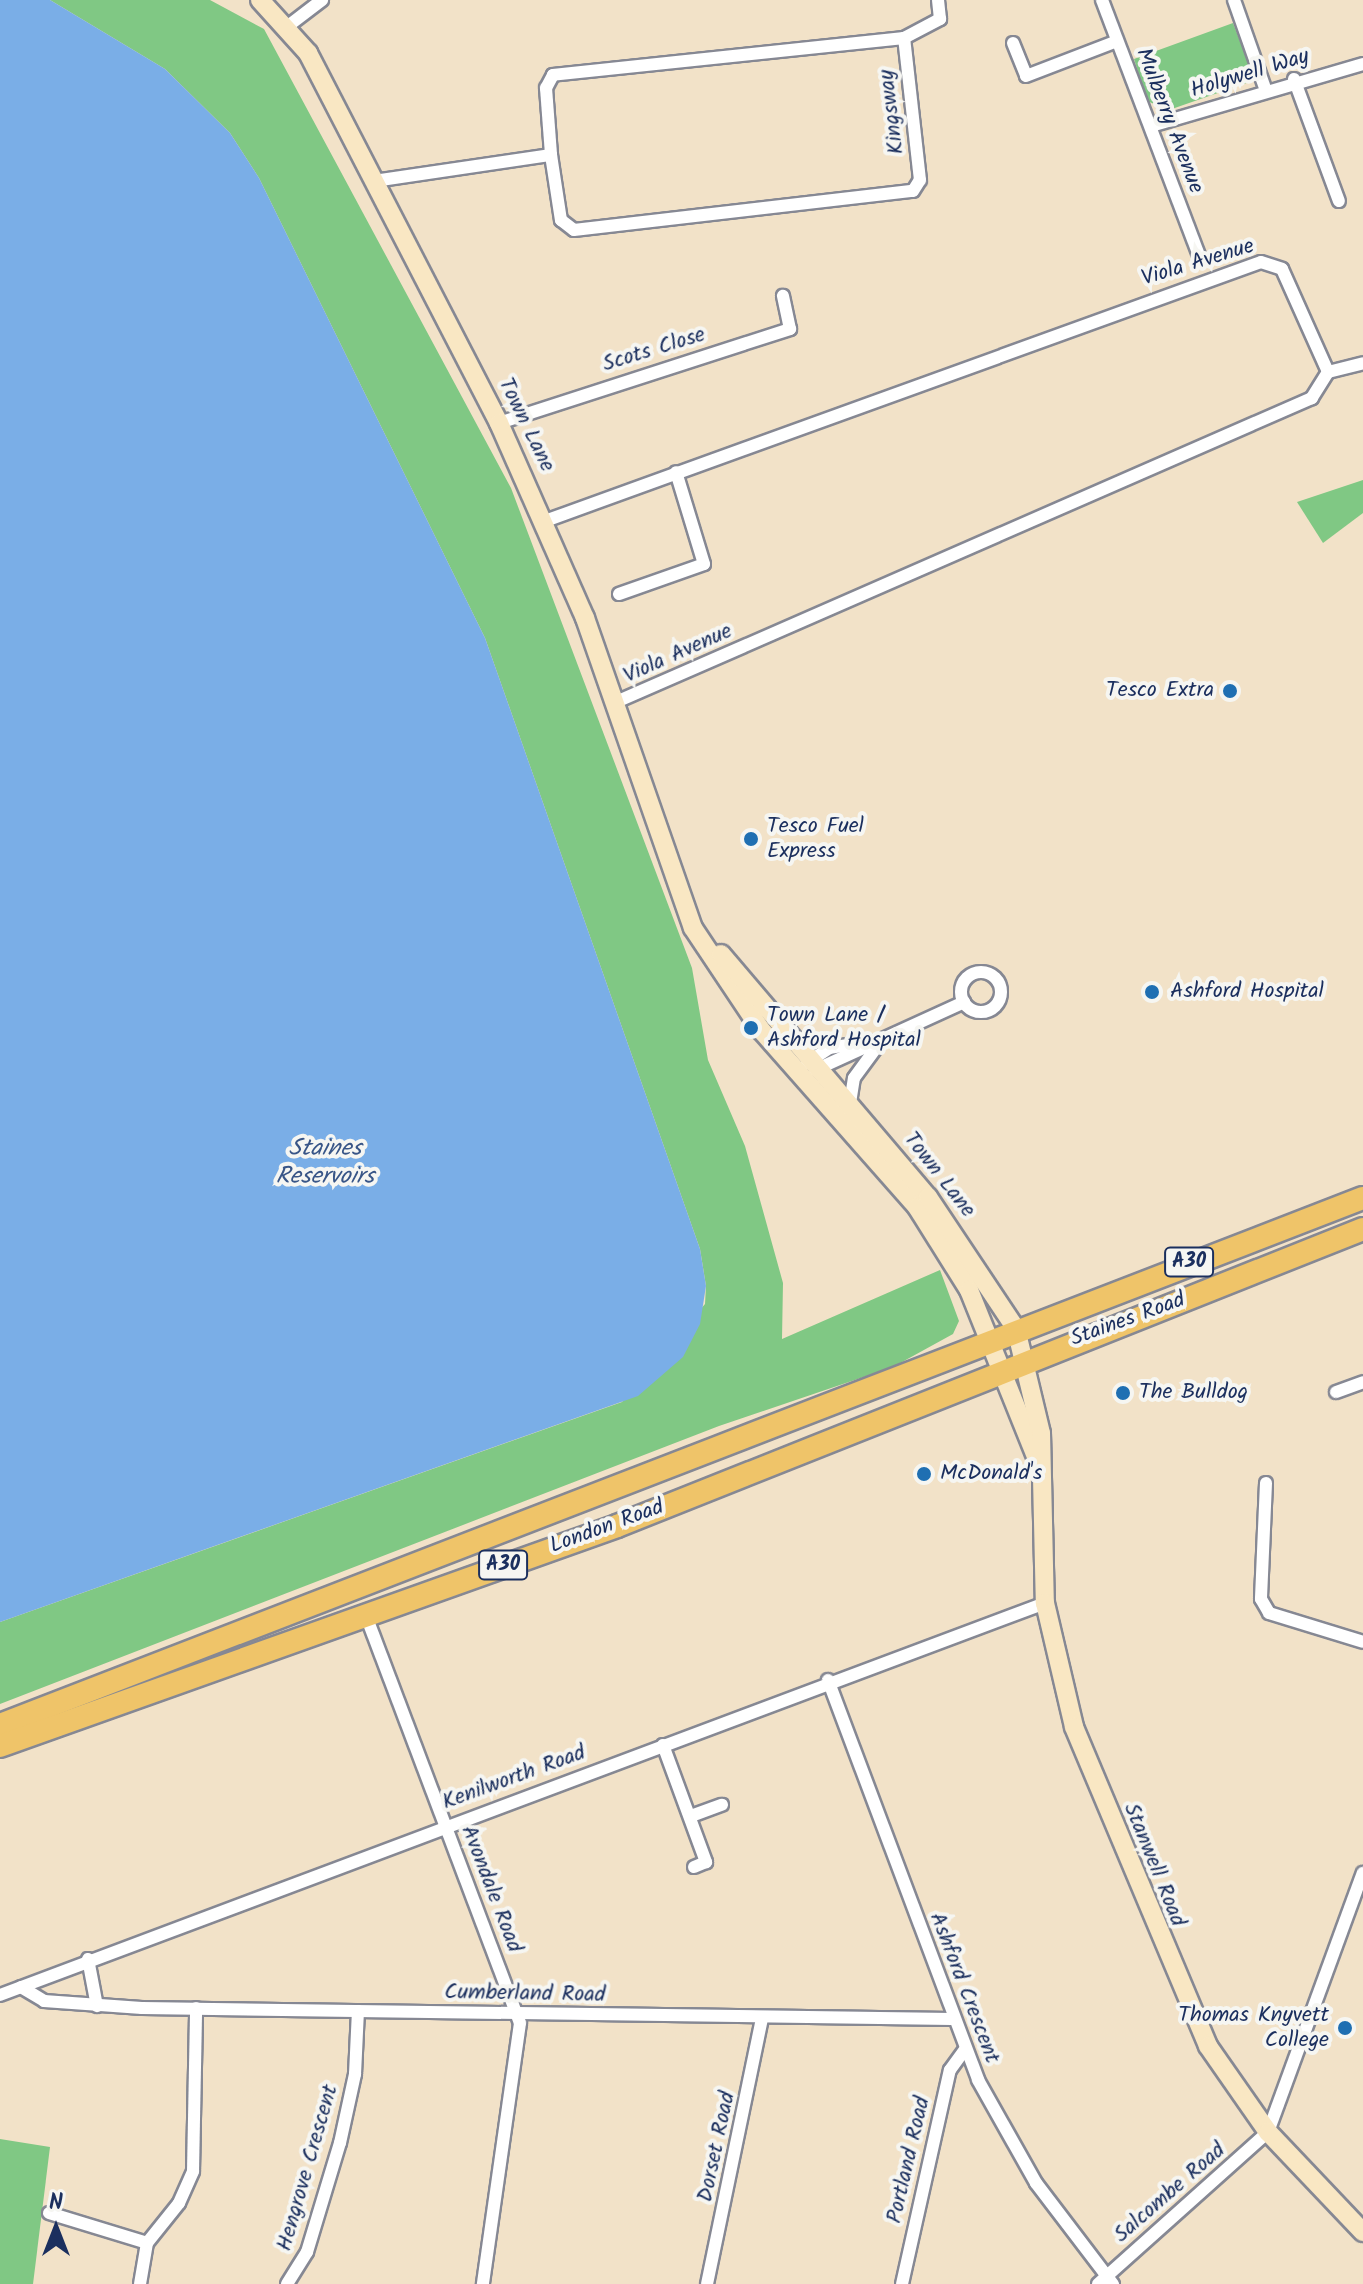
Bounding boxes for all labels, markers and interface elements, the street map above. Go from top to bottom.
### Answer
street label: Holywell Way [1188,43,1312,105]
street label: Mulberry Avenue [1129,45,1209,197]
street label: Kingsway [874,68,910,156]
street label: Viola Avenue [1139,233,1257,293]
street label: Scots Close [599,322,709,378]
street label: Town Lane [492,374,560,476]
street label: Viola Avenue [620,618,736,690]
place label: Tesco Extra [1106,678,1214,704]
marker: Tesco Extra [1221,682,1239,700]
place label: Tesco Fuel Express [767,813,864,864]
marker: Tesco Fuel Express [742,830,760,848]
place label: Ashford Hospital [1170,979,1324,1005]
marker: Ashford Hospital [1141,981,1163,1003]
place label: Town Lane / Ashford Hospital [767,1002,921,1054]
marker: Town Lane / Ashford Hospital [742,1019,760,1037]
street label: Town Lane [897,1127,981,1223]
water label: Staines Reservoirs [276,1135,374,1191]
road number: A30 [1163,1246,1215,1278]
street label: Staines Road [1067,1287,1189,1353]
place label: The Bulldog [1139,1380,1248,1406]
marker: The Bulldog [1114,1384,1132,1402]
place label: McDonald's [940,1461,1042,1487]
marker: McDonald's [915,1465,933,1483]
street label: London Road [546,1494,668,1560]
road number: A30 [477,1549,529,1581]
street label: Kenilworth Road [439,1740,589,1816]
street label: Stanwell Road [1117,1799,1191,1931]
street label: Avondale Road [455,1822,527,1956]
street label: Ashford Crescent [923,1909,1005,2067]
street label: Cumberland Road [444,1979,606,2009]
place label: Thomas Knyvett College [1178,2002,1329,2054]
marker: Thomas Knyvett College [1336,2019,1354,2037]
street label: Hengrove Crescent [272,2082,344,2254]
street label: Dorset Road [692,2089,742,2205]
street label: Portland Road [882,2094,936,2226]
street label: Salcombe Road [1109,2137,1231,2249]
text: N [49,2186,63,2221]
north arrow [16,2188,96,2268]

